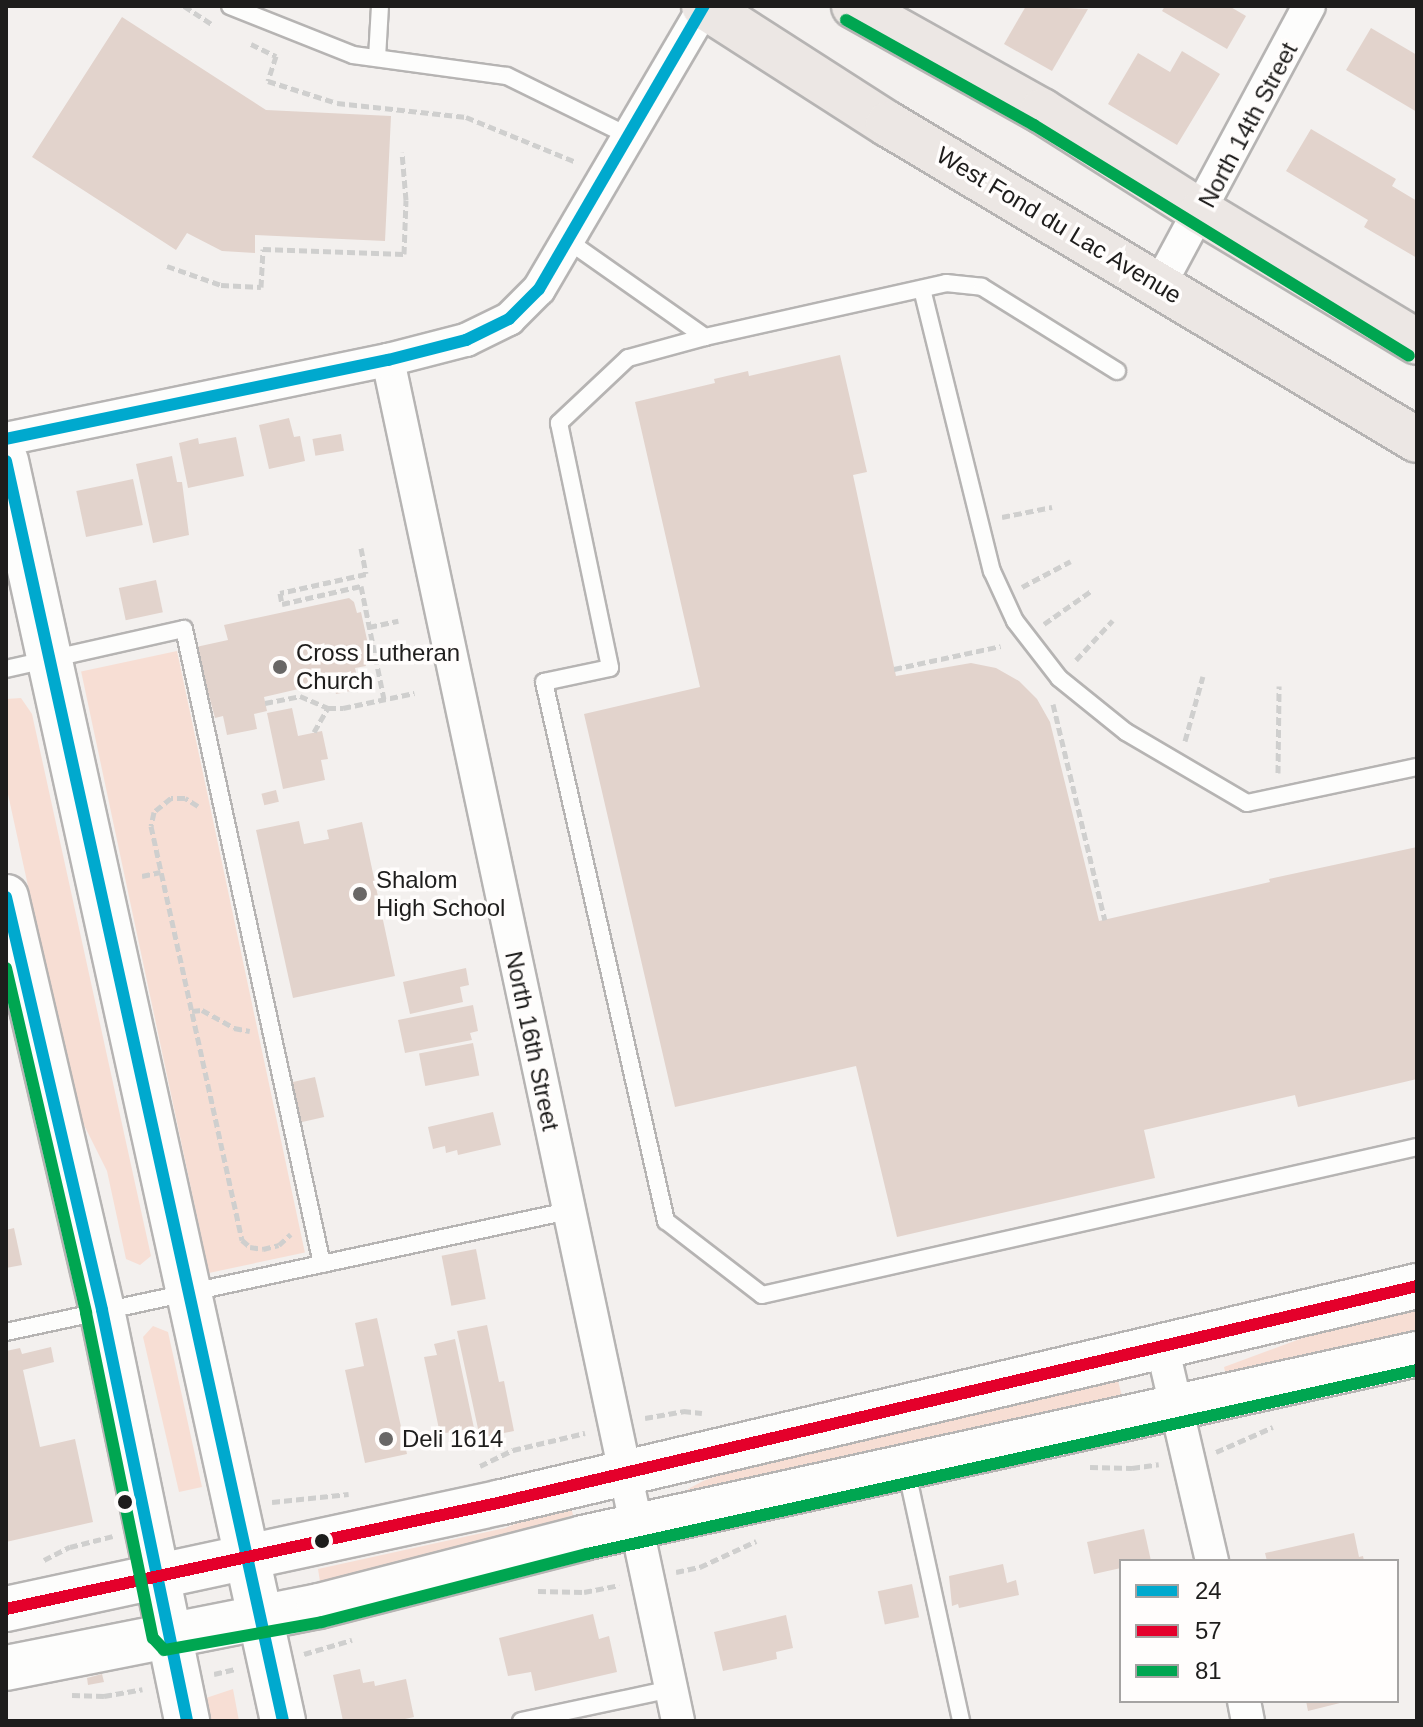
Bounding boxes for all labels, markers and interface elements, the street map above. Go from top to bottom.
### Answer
street label: North 14th Street [1192,38,1304,212]
street label: West Fond du Lac Avenue [931,140,1187,310]
place label: Cross Lutheran Church [296,639,460,695]
marker: Cross Lutheran Church [271,658,289,676]
place label: Shalom High School [376,866,505,922]
marker: Shalom High School [351,885,369,903]
street label: North 16th Street [499,949,565,1133]
place label: Deli 1614 [402,1425,503,1453]
marker: Deli 1614 [377,1430,395,1448]
unlabelled marker [117,1494,133,1510]
unlabelled marker [314,1533,330,1549]
legend [1119,1559,1399,1703]
text: 24 [1195,1577,1222,1604]
text: 57 [1195,1617,1222,1644]
text: 81 [1195,1657,1222,1684]

